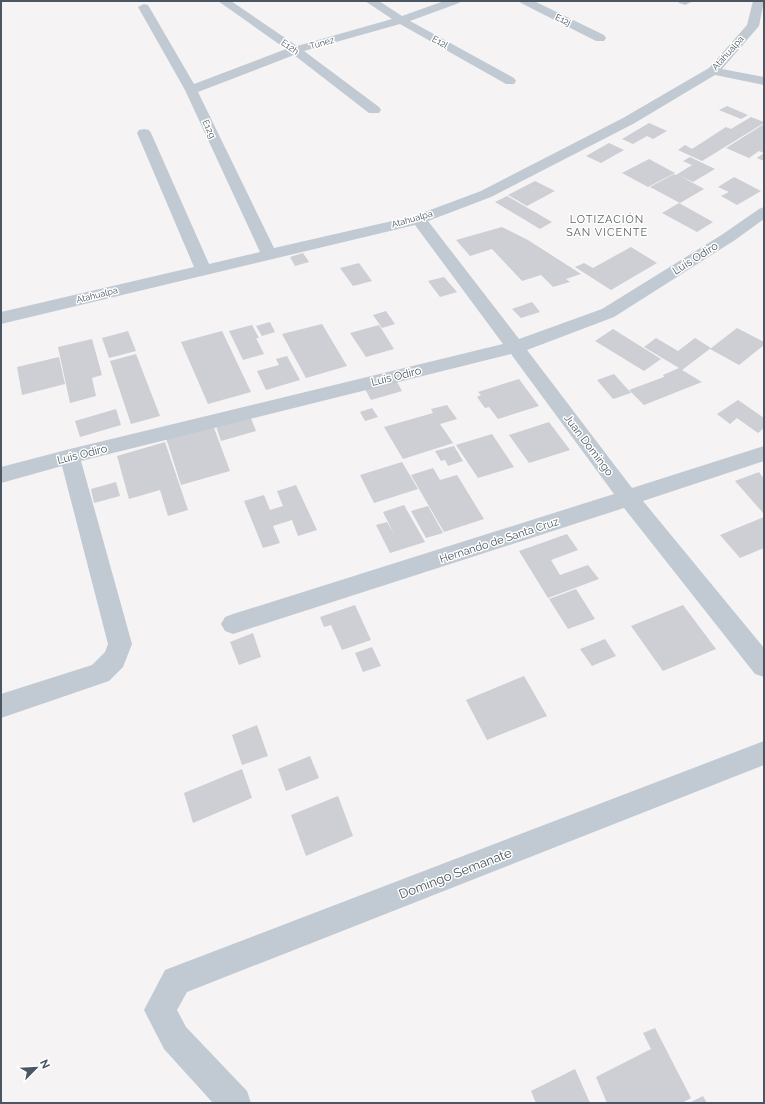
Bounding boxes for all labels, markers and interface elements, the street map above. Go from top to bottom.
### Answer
street label: E12j [554,12,572,28]
street label: E12l [430,34,450,51]
street label: Atahualpa [710,34,746,72]
street label: Tunez [309,35,336,51]
street label: E12h [279,37,301,57]
street label: E12g [200,118,218,140]
street label: Atahualpa [390,208,434,230]
district label: LOTIZACIÓN SAN VICENTE [566,212,648,239]
street label: Luis Odiro [670,239,721,277]
street label: Atahualpa [75,285,119,305]
street label: Luis Odiro [370,364,423,389]
street label: Juan Domingo [561,412,616,479]
street label: Luis Odiro [56,442,109,467]
street label: Hernando de Santa Cruz [438,515,561,566]
street label: Domingo Semanate [397,845,514,902]
north arrow [16,1048,56,1088]
text: N [37,1058,52,1071]

